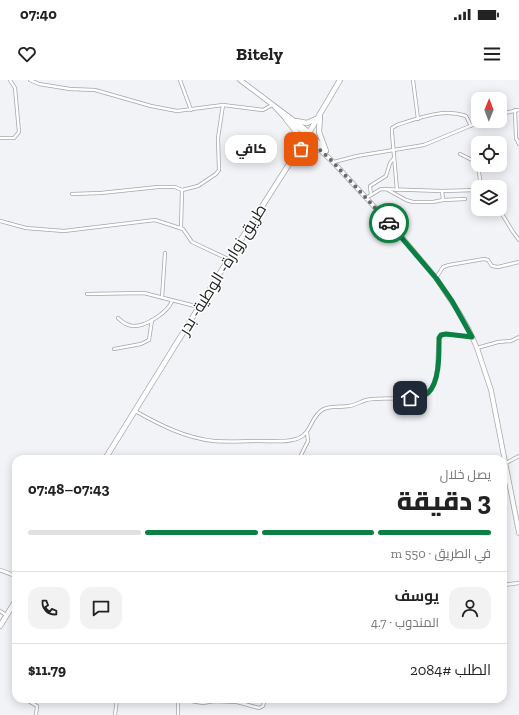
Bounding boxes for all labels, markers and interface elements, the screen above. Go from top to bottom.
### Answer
text: 07:40 [20,5,57,23]
icon: heart [16,43,38,65]
text: Bitely [236,43,283,65]
icon: menu [481,43,503,65]
north arrow [471,92,507,128]
map controls [471,92,507,216]
pin [284,132,318,166]
callout: كافي [225,135,277,163]
button: locate [471,136,507,172]
icon: bag [290,138,312,160]
text: كافي [236,141,267,156]
button: layers [471,180,507,216]
street label: طريق زوارة- الوطية- بدر [174,201,271,339]
courier [369,203,409,243]
icon: car [378,212,400,234]
pin [393,381,427,415]
icon: home [399,387,421,409]
text: يصل خلال [440,467,491,482]
text: 07:43–07:48 [28,480,110,498]
text: 3 دقيقة [397,485,491,517]
text: في الطريق · 550 m [391,546,491,561]
button: phone [28,587,70,629]
button: chat [80,587,122,629]
text: يوسف [394,587,439,605]
button: person [449,587,491,629]
text: المندوب · 4.7 [371,615,439,630]
text: $11.79 [28,661,66,679]
text: الطلب #2084 [410,661,491,679]

